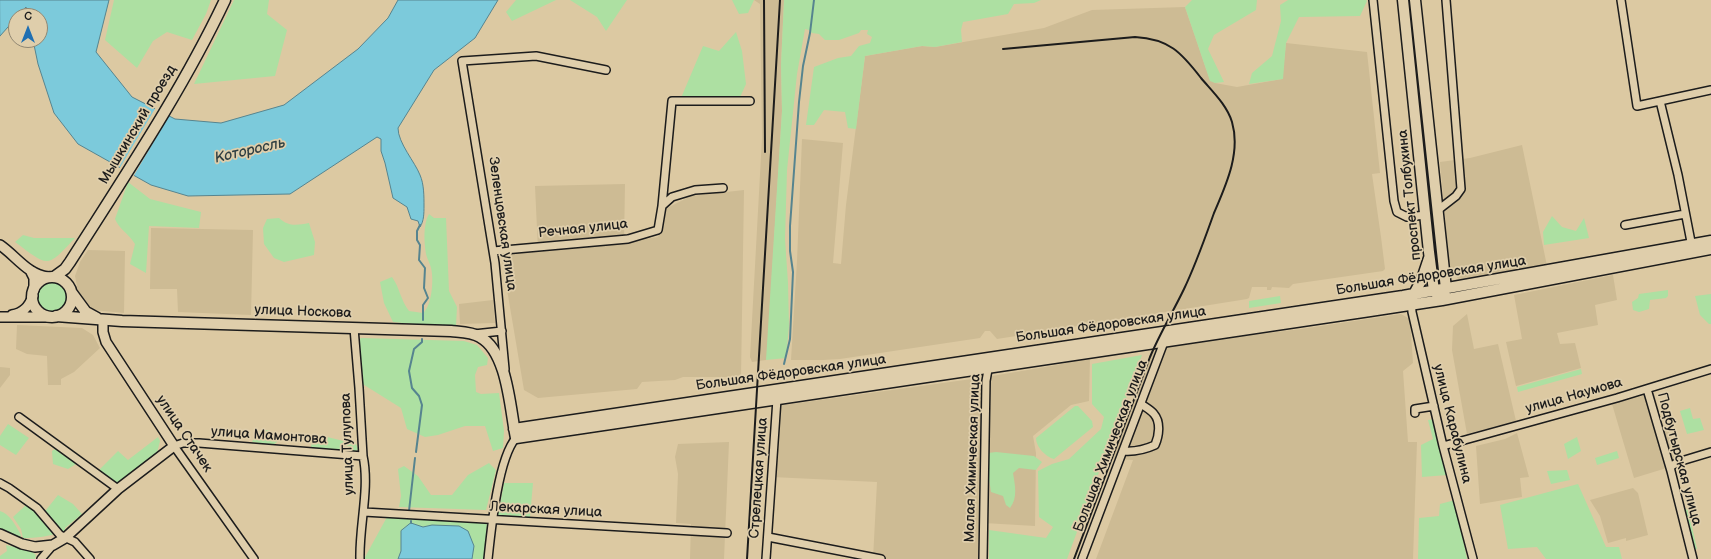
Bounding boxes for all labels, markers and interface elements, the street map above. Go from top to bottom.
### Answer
north arrow [8,8,48,48]
text: С [24,10,32,23]
street label: Мышкинский проезд [96,62,180,188]
street label: проспект Толбухина [1395,129,1425,261]
water label: Которосль [213,134,287,168]
street label: Зеленцовская улица [484,156,520,292]
street label: Речная улица [537,216,629,242]
street label: Большая Фёдоровская улица [1335,253,1527,299]
street label: улица Носкова [254,302,352,322]
street label: Большая Фёдоровская улица [1015,303,1207,347]
street label: Большая Фёдоровская улица [695,351,887,395]
street label: Большая Химическая улица [1070,357,1152,535]
street label: улица Карабулина [1429,363,1475,485]
street label: Малая Химическая улица [962,373,984,543]
street label: улица Наумова [1524,374,1624,418]
street label: Подбутырская улица [1653,391,1705,527]
street label: улица Стачек [152,392,216,476]
street label: улица Тулупова [338,392,358,496]
street label: Стрелецкая улица [746,417,772,539]
street label: улица Мамонтова [211,424,327,448]
street label: Лекарская улица [489,499,603,521]

